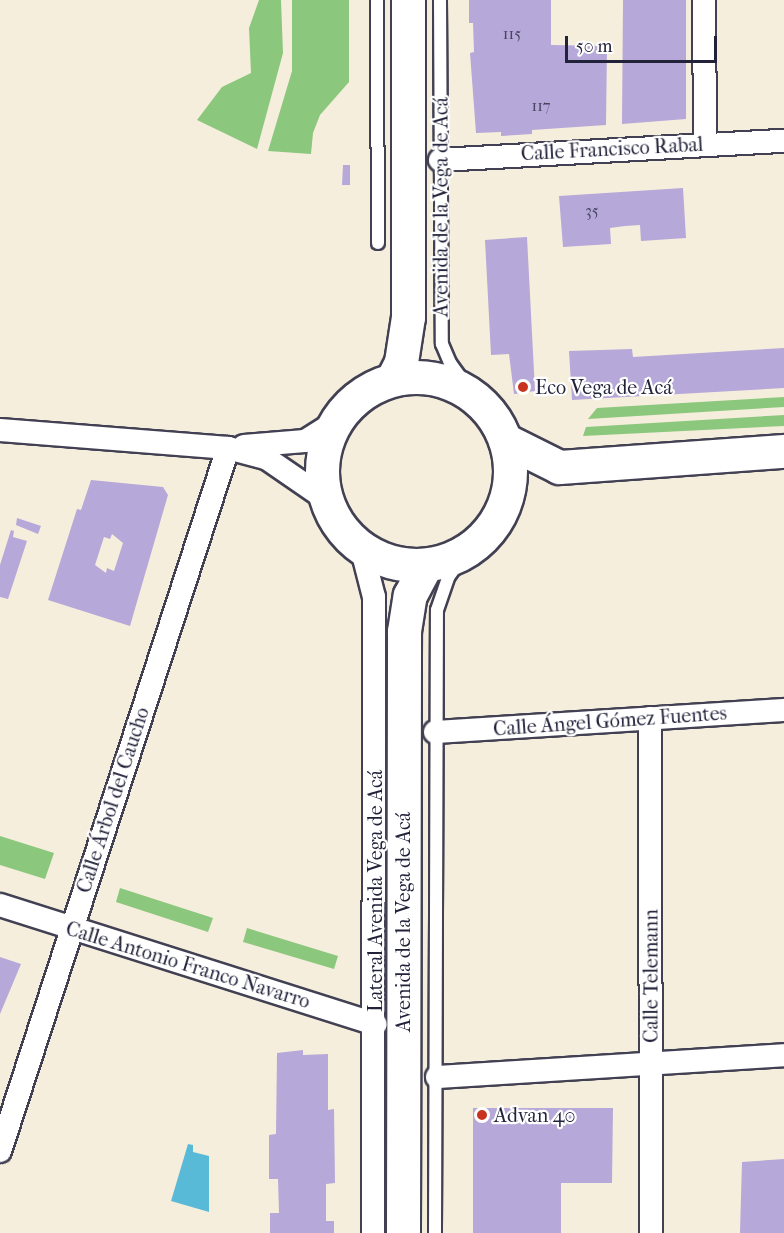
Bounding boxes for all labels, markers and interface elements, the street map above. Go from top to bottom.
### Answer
house number: 115 [503,24,521,44]
scale bar [568,24,720,62]
text: 50 m [576,36,612,57]
house number: 117 [531,96,551,116]
street label: Avenida de la Vega de Acá [429,97,453,317]
street label: Calle Francisco Rabal [520,132,704,166]
house number: 35 [585,201,599,221]
place label: Eco Vega de Acá [535,375,673,399]
marker: Eco Vega de Acá [516,380,530,394]
street label: Calle Ángel Gómez Fuentes [492,701,728,741]
street label: Calle Árbol del Caucho [72,704,154,896]
street label: Lateral Avenida Vega de Acá [363,770,387,1012]
street label: Avenida de la Vega de Acá [391,812,415,1032]
street label: Calle Telemann [639,909,663,1043]
street label: Calle Antonio Franco Navarro [63,916,313,1014]
place label: Advan 40 [494,1103,576,1127]
marker: Advan 40 [475,1108,489,1122]

